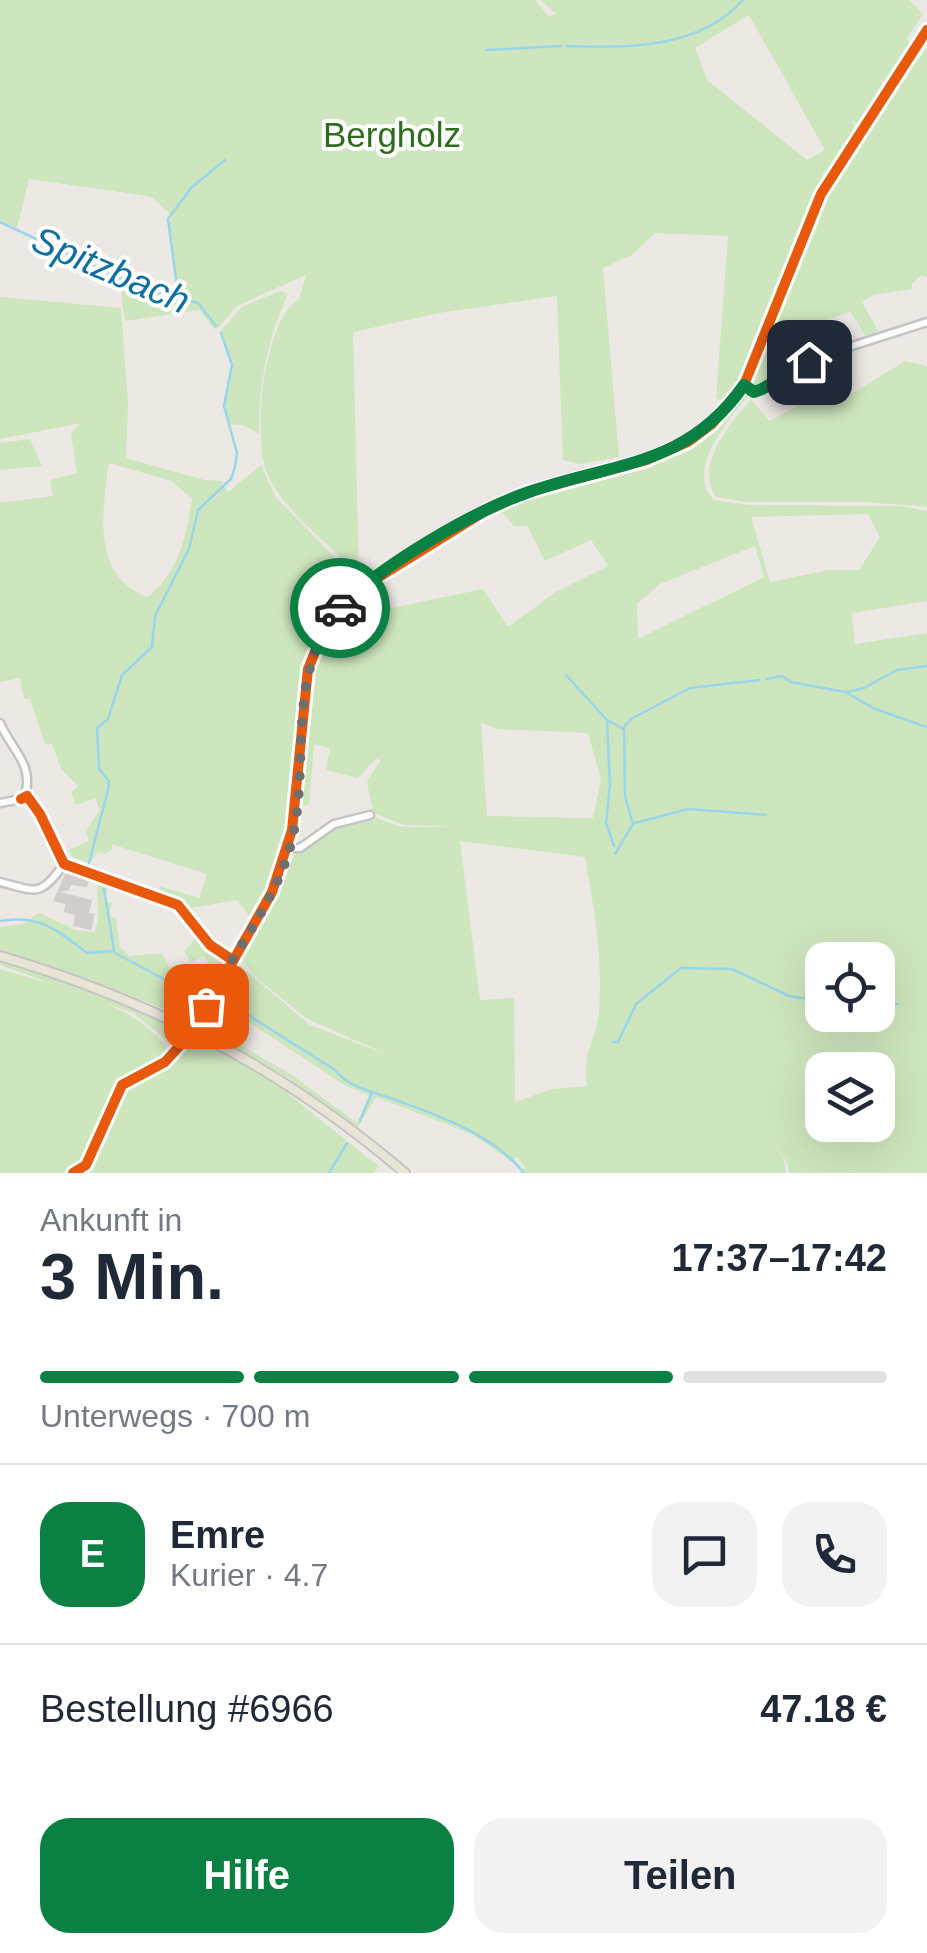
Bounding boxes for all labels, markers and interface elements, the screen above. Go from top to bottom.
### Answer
park label: Bergholz [323,115,461,154]
water label: Spitzbach [26,218,196,322]
pin [767,320,852,405]
icon: home [782,335,837,390]
courier [290,558,390,658]
icon: car [313,581,368,636]
map controls [805,942,895,1142]
button: locate [805,942,895,1032]
pin [164,964,249,1049]
icon: bag [179,979,234,1034]
button: layers [805,1052,895,1142]
text: Ankunft in [40,1202,182,1238]
text: 17:37–17:42 [671,1237,887,1279]
text: 3 Min. [40,1240,224,1313]
text: Unterwegs · 700 m [40,1398,310,1434]
button: chat [652,1502,757,1607]
button: phone [782,1502,887,1607]
text: Emre [170,1514,265,1556]
text: E [80,1533,105,1575]
text: Kurier · 4.7 [170,1557,328,1593]
text: Bestellung #6966 [40,1688,334,1730]
text: 47.18 € [760,1688,887,1730]
button: Hilfe [40,1818,454,1933]
button: Teilen [474,1818,887,1933]

